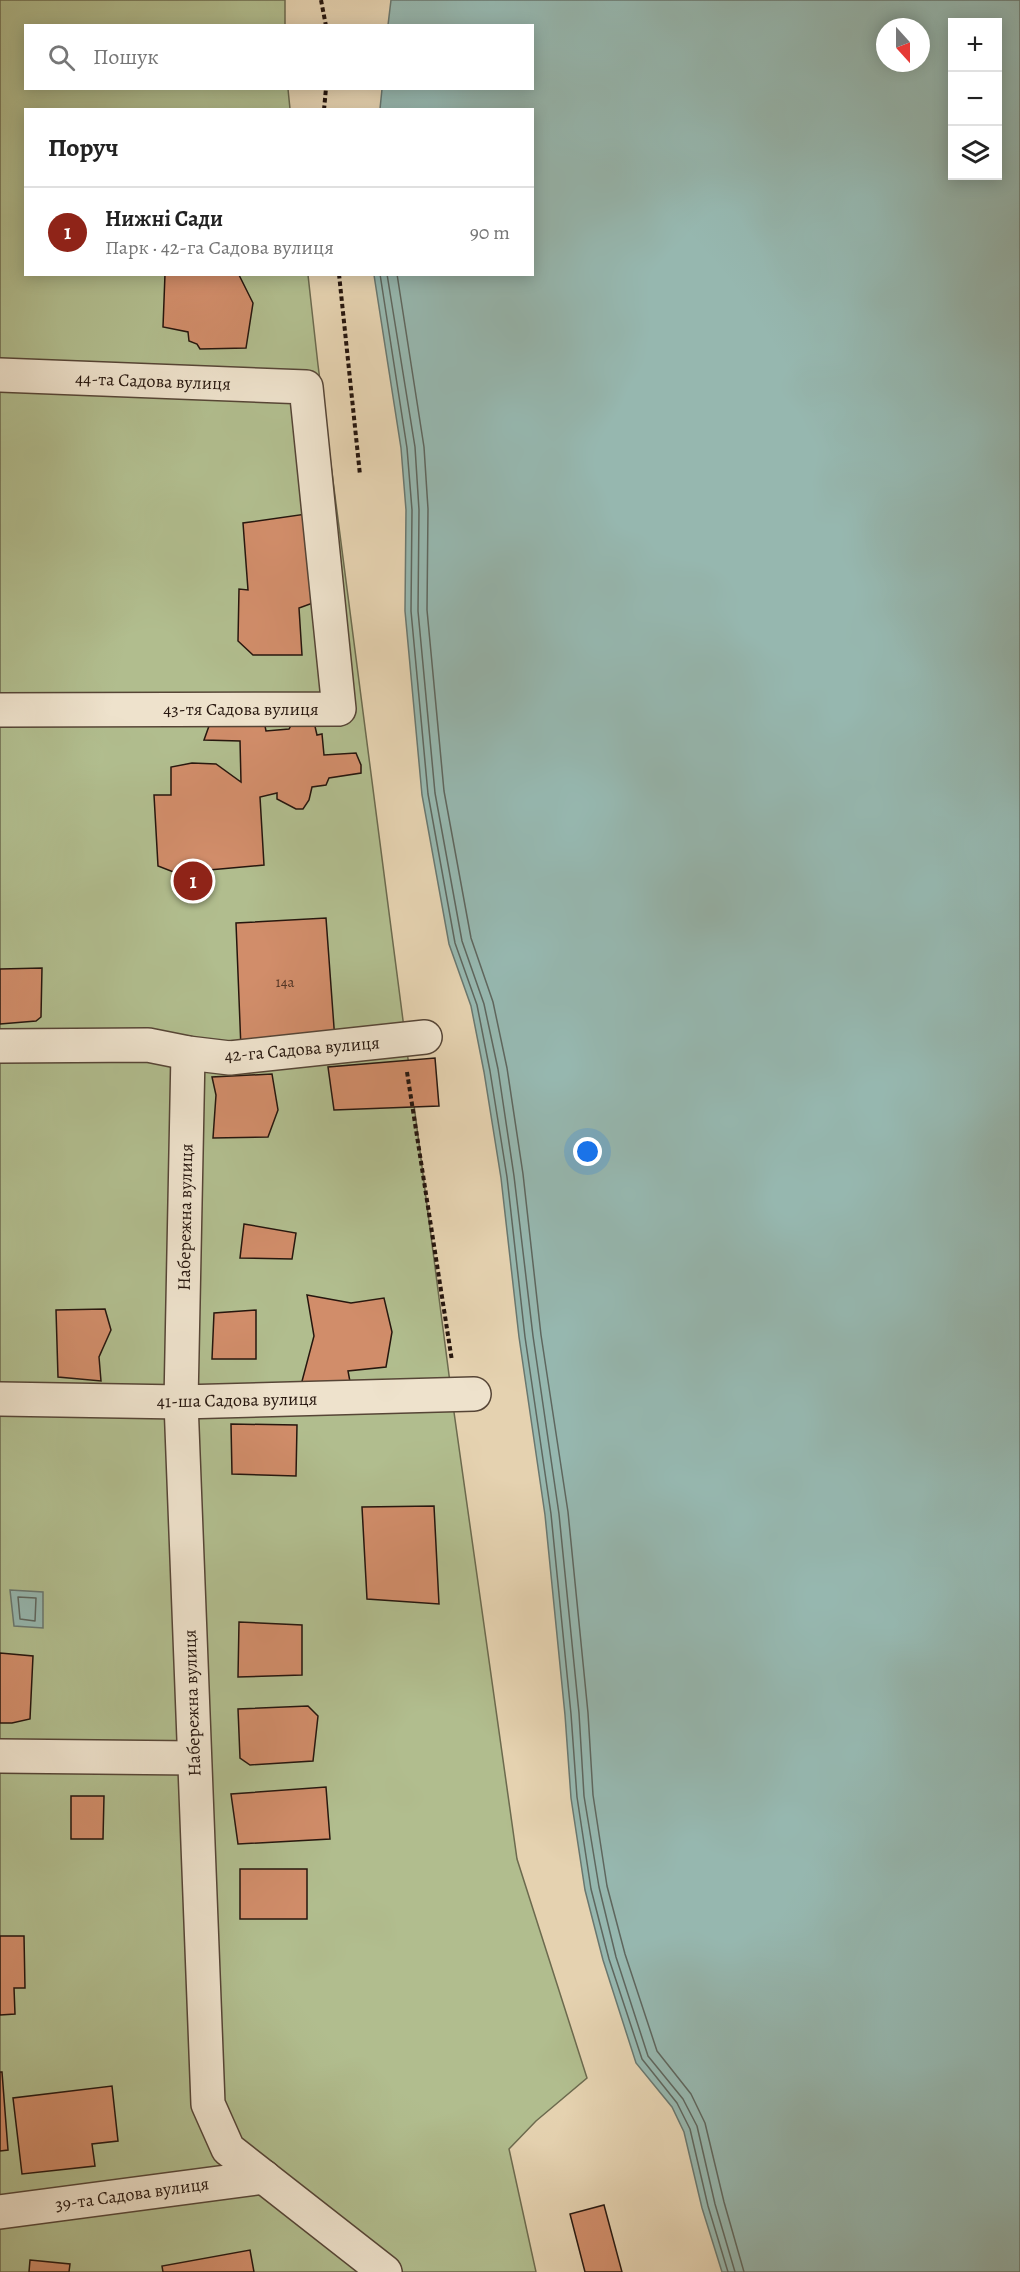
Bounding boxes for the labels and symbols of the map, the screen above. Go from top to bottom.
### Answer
north arrow [876,18,930,72]
street label: 44-та Садова вулиця [75,366,231,396]
street label: 43-тя Садова вулиця [163,697,319,721]
pin: 1 [174,858,212,904]
house number: 14а [276,972,295,992]
street label: 42-га Садова вулиця [223,1030,381,1068]
your location [573,1137,602,1166]
street label: Набережна вулиця [172,1143,198,1291]
street label: 41-ша Садова вулиця [157,1387,317,1413]
street label: Набережна вулиця [177,1629,207,1777]
street label: 39-та Садова вулиця [53,2171,211,2217]

